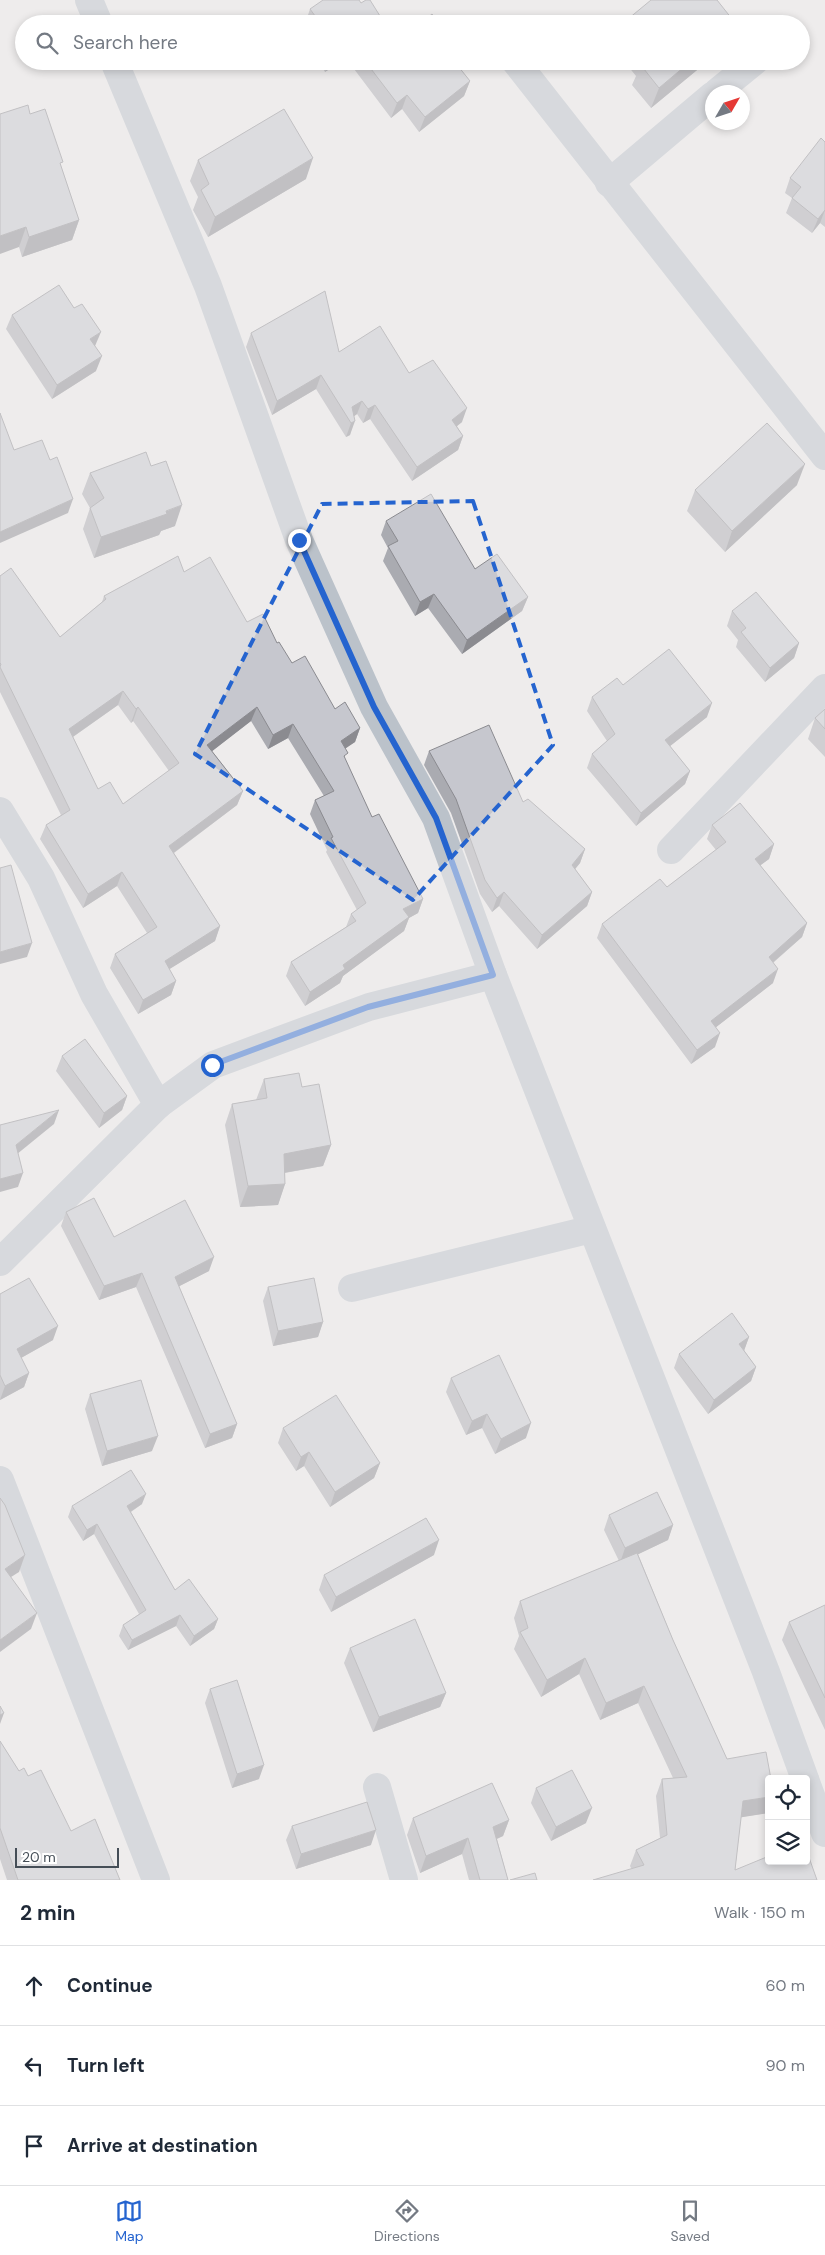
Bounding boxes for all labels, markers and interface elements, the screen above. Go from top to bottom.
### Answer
search box [15,15,810,70]
icon: search [33,29,61,57]
text: Search here [73,30,178,55]
north arrow [705,85,750,130]
route end [288,529,311,552]
route start [201,1054,224,1077]
map controls [765,1775,810,1865]
button: locate [765,1775,810,1820]
button: layers [765,1820,810,1865]
scale bar [15,1845,119,1868]
text: 20 m [22,1848,56,1866]
text: 2 min [20,1899,76,1927]
text: Walk · 150 m [714,1902,805,1923]
icon: ahead [20,1972,48,2000]
text: Continue [67,1973,153,1998]
text: 60 m [765,1975,805,1996]
icon: left [20,2052,48,2080]
text: Turn left [67,2053,145,2078]
text: 90 m [765,2055,805,2076]
icon: arrive [20,2132,48,2160]
text: Arrive at destination [67,2133,258,2158]
tab: Map [115,2197,143,2245]
tab: Directions [374,2197,440,2245]
tab: Saved [670,2197,710,2245]

